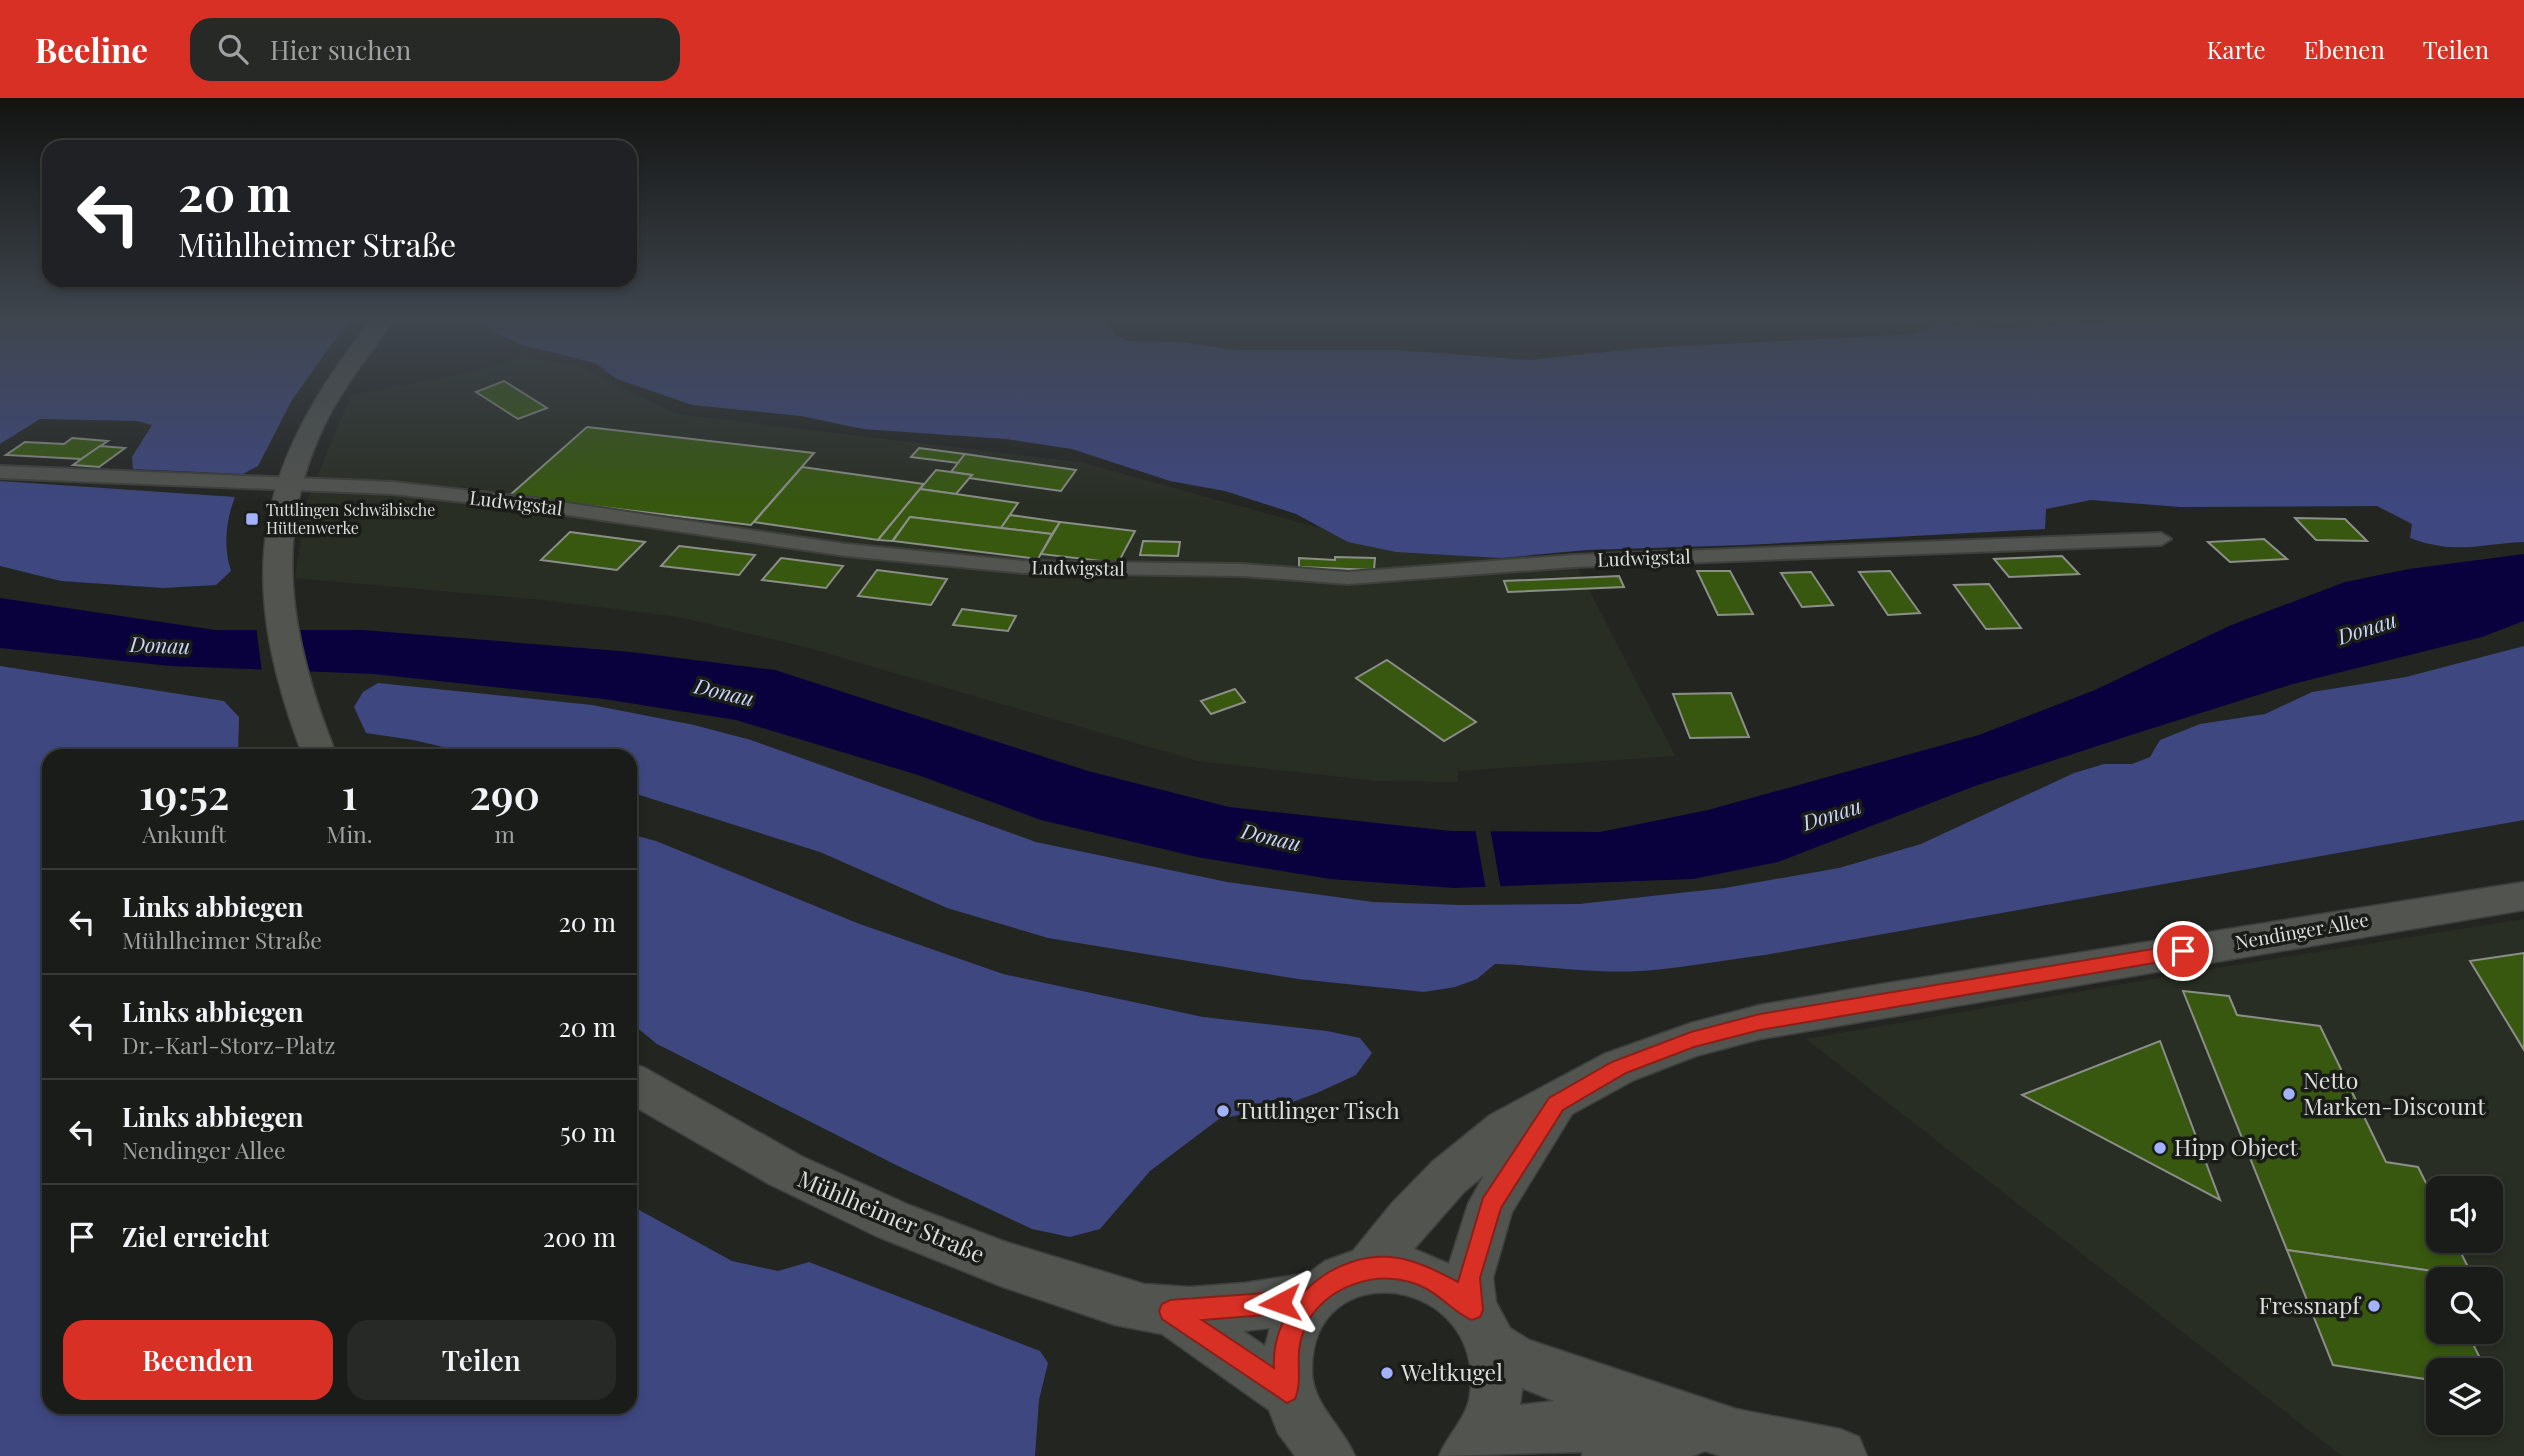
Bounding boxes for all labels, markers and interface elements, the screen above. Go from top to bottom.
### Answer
search box [190,18,680,81]
text: Beeline [35,27,148,71]
icon: search [214,30,252,68]
text: Hier suchen [270,32,411,67]
text: Karte [2207,33,2266,65]
text: Ebenen [2304,33,2385,65]
text: Teilen [2423,33,2489,65]
text: 20 m [178,159,291,224]
icon: left [63,168,154,259]
text: Mühlheimer Straße [178,222,456,265]
street label: Ludwigstal [468,483,565,521]
place label: Tuttlingen Schwäbische Hüttenwerke [266,499,435,538]
marker: Tuttlingen Schwäbische Hüttenwerke [244,511,260,527]
street label: Ludwigstal [1597,542,1692,572]
street label: Ludwigstal [1031,553,1126,581]
water label: Donau [2332,604,2399,650]
water label: Donau [128,629,191,659]
water label: Donau [691,670,757,712]
text: 19:52 [139,765,229,821]
text: 1 [342,765,357,821]
text: 290 [470,765,540,821]
water label: Donau [1797,790,1864,836]
water label: Donau [1238,815,1304,857]
text: Ankunft [142,818,226,849]
text: Min. [326,818,373,849]
text: m [495,818,515,849]
text: Links abbiegen [122,889,303,924]
icon: left [63,903,101,941]
text: 20 m [558,904,616,939]
street label: Nendinger Allee [2233,905,2371,955]
pin [2153,921,2213,981]
text: Mühlheimer Straße [122,924,322,955]
icon: arrive [2164,932,2202,970]
text: Links abbiegen [122,994,303,1029]
icon: left [63,1008,101,1046]
text: 20 m [558,1009,616,1044]
text: Dr.-Karl-Storz-Platz [122,1029,336,1060]
place label: Netto Marken-Discount [2303,1064,2486,1121]
marker: Netto Marken-Discount [2281,1086,2297,1102]
place label: Tuttlinger Tisch [1237,1094,1400,1125]
text: Links abbiegen [122,1099,303,1134]
marker: Tuttlinger Tisch [1215,1103,1231,1119]
icon: left [63,1113,101,1151]
text: 50 m [560,1114,616,1149]
place label: Hipp Object [2174,1131,2299,1162]
text: Nendinger Allee [122,1134,286,1165]
marker: Hipp Object [2152,1140,2168,1156]
street label: Mühlheimer Straße [793,1162,990,1269]
map controls [2426,1176,2503,1435]
button: sound [2426,1176,2503,1253]
icon: arrive [63,1218,101,1256]
text: Ziel erreicht [122,1219,269,1254]
text: 200 m [543,1219,616,1254]
position arrow [1243,1266,1317,1340]
button: search [2426,1267,2503,1344]
place label: Fressnapf [2259,1289,2362,1320]
marker: Fressnapf [2366,1298,2382,1314]
button: Beenden [63,1320,333,1400]
button: Teilen [347,1320,616,1400]
place label: Weltkugel [1400,1356,1503,1387]
button: layers [2426,1358,2503,1435]
marker: Weltkugel [1379,1365,1395,1381]

